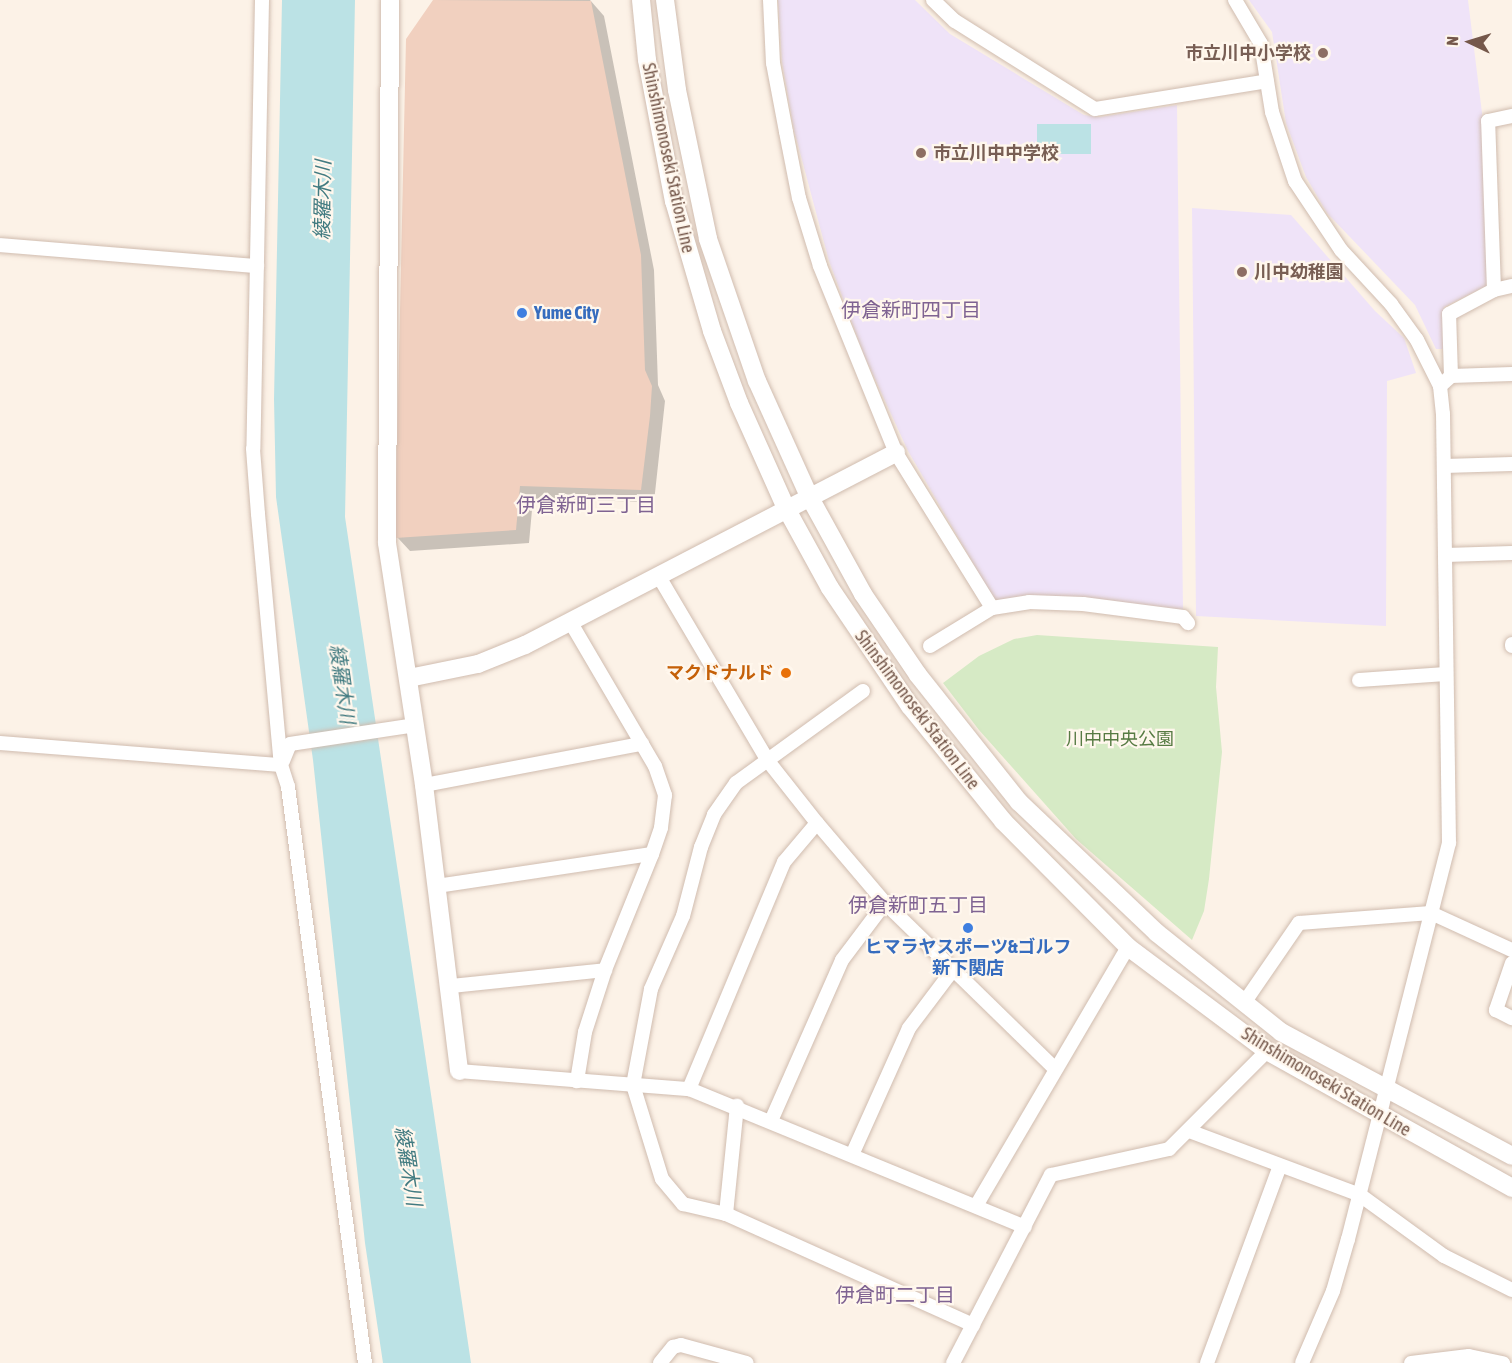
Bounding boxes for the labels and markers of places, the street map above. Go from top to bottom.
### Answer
place label: 市立川中小学校 [1185,42,1311,64]
marker: 市立川中小学校 [1316,46,1330,60]
place label: 市立川中中学校 [933,142,1059,164]
marker: 市立川中中学校 [914,146,928,160]
place label: 川中幼稚園 [1254,261,1344,283]
marker: 川中幼稚園 [1235,265,1249,279]
place label: Yume City [534,302,599,324]
marker: Yume City [515,306,529,320]
place label: マクドナルド [666,662,774,684]
marker: マクドナルド [779,666,793,680]
marker: ヒマラヤスポーツ&ゴルフ 新下関店 [961,921,975,935]
place label: ヒマラヤスポーツ&ゴルフ 新下関店 [864,937,1072,980]

